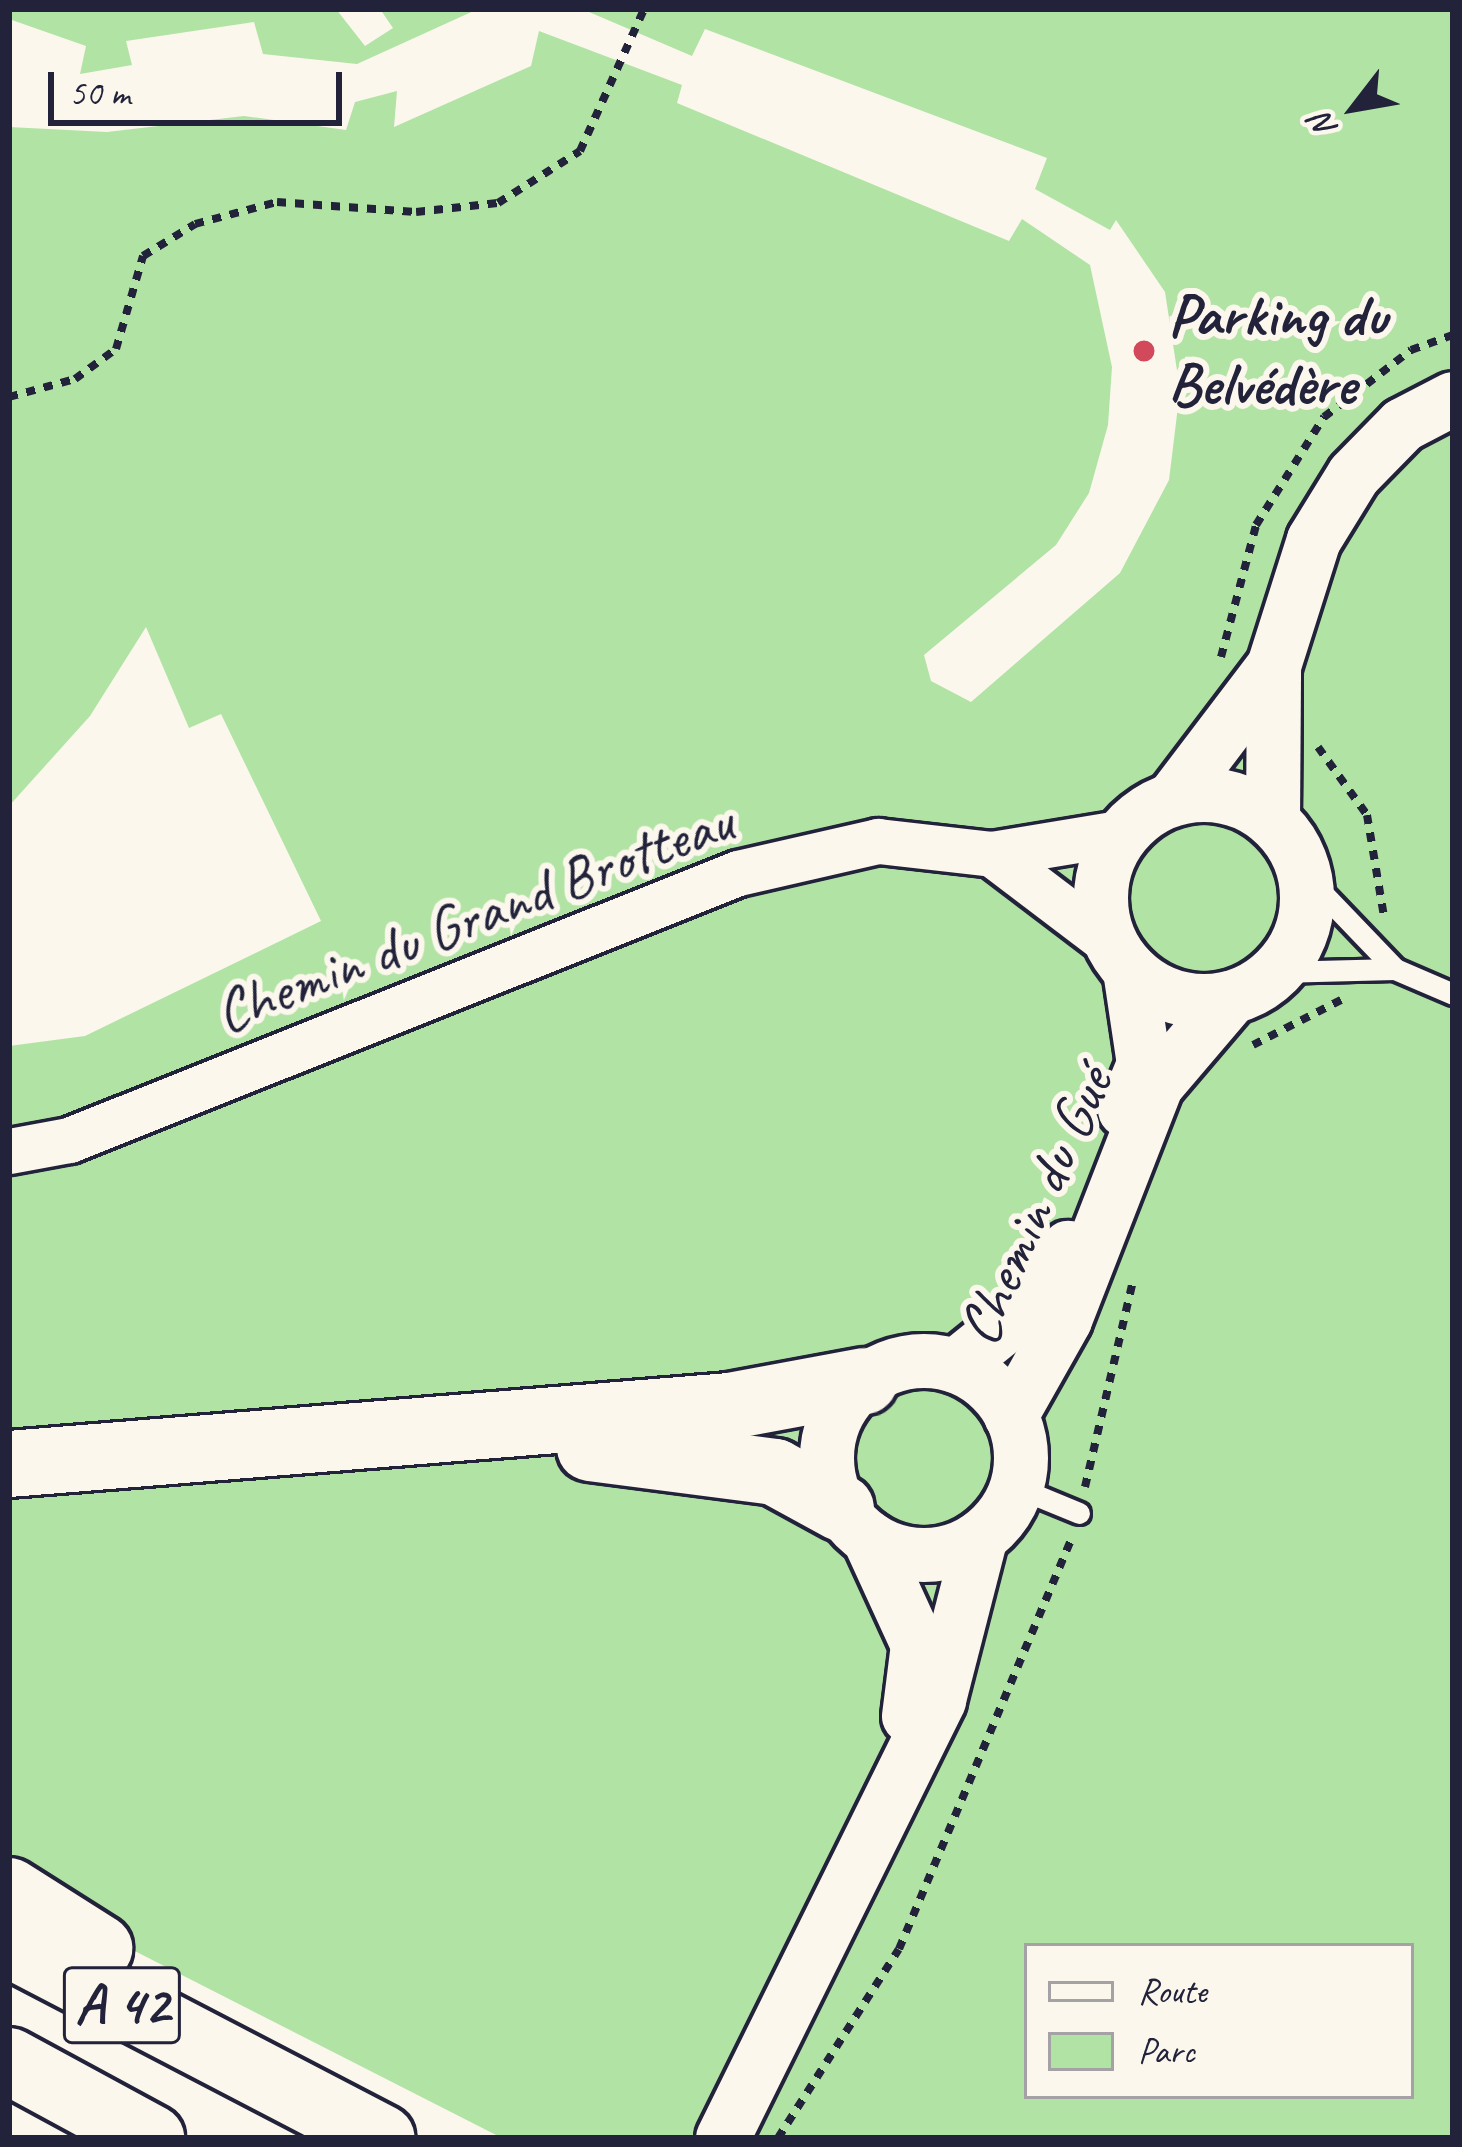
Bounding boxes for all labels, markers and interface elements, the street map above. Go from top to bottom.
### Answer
scale bar [54,48,348,122]
north arrow [1294,48,1414,168]
text: 50 m [69,70,130,116]
text: N [1300,107,1346,146]
place label: Parking du Belvédère [1168,280,1386,421]
marker: Parking du Belvédère [1131,338,1157,364]
street label: Chemin du Grand Brotteau [206,785,742,1049]
street label: Chemin du Gué [942,1056,1128,1356]
legend [1024,1943,1414,2099]
road number: A 42 [62,1954,182,2056]
text: Route [1138,1968,1207,2014]
text: Parc [1138,2028,1195,2074]

